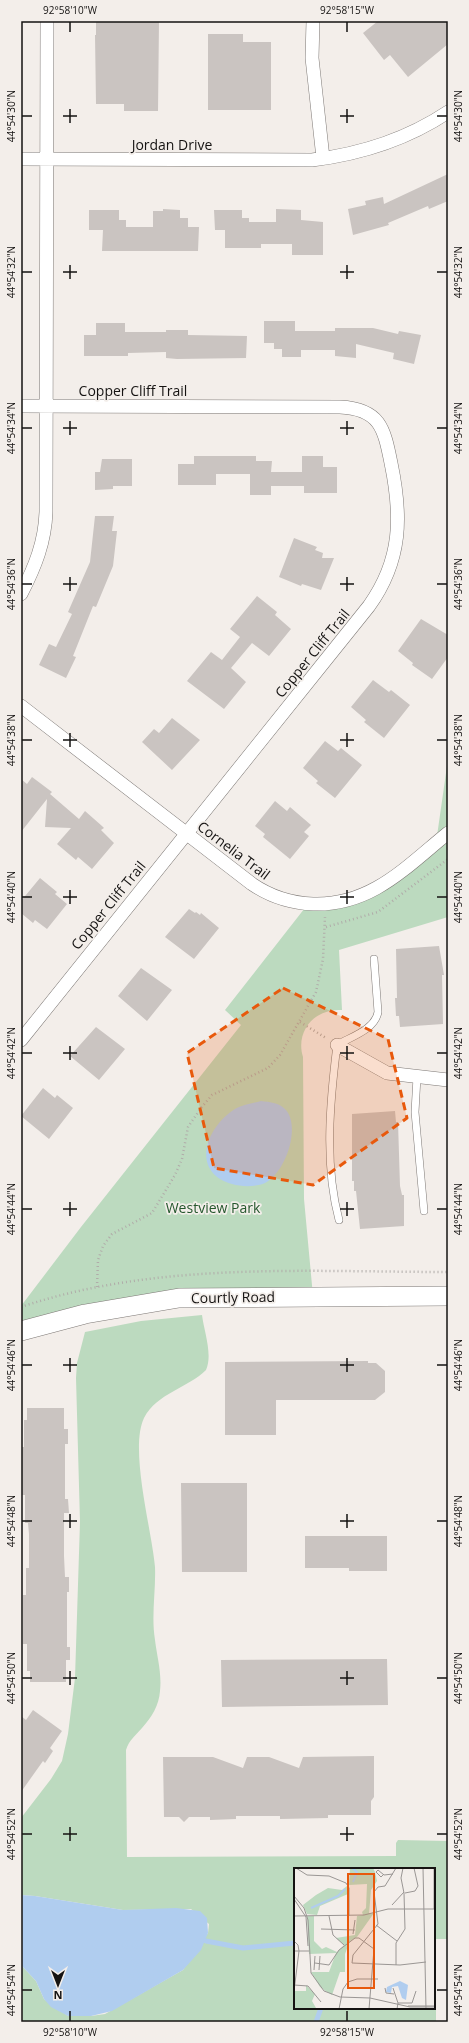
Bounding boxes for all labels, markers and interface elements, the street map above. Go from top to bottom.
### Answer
text: 92°58'10"W [43,3,98,17]
text: 92°58'15"W [320,3,375,17]
text: 44°54'30"N [4,90,18,142]
text: 44°54'30"N [451,90,465,142]
street label: Jordan Drive [130,135,213,154]
text: 44°54'32"N [4,246,18,298]
text: 44°54'32"N [451,246,465,298]
street label: Copper Cliff Trail [79,381,187,400]
text: 44°54'34"N [4,402,18,454]
text: 44°54'34"N [451,402,465,454]
text: 44°54'36"N [4,558,18,610]
text: 44°54'36"N [451,558,465,610]
street label: Copper Cliff Trail [270,605,354,701]
text: 44°54'38"N [4,714,18,766]
text: 44°54'38"N [451,714,465,766]
street label: Cornelia Trail [194,816,274,884]
street label: Copper Cliff Trail [66,857,150,953]
text: 44°54'40"N [4,871,18,923]
text: 44°54'40"N [451,871,465,923]
text: 44°54'42"N [4,1027,18,1079]
text: 44°54'42"N [451,1027,465,1079]
text: 44°54'44"N [4,1183,18,1235]
text: 44°54'44"N [451,1183,465,1235]
park label: Westview Park [166,1198,261,1217]
street label: Courtly Road [191,1287,275,1307]
text: 44°54'46"N [4,1339,18,1391]
text: 44°54'46"N [451,1339,465,1391]
text: 44°54'48"N [4,1495,18,1547]
text: 44°54'48"N [451,1495,465,1547]
text: 44°54'50"N [4,1652,18,1704]
text: 44°54'50"N [451,1652,465,1704]
text: 44°54'52"N [4,1808,18,1860]
text: 44°54'52"N [451,1808,465,1860]
inset map [294,1868,435,2009]
text: 44°54'54"N [4,1964,18,2016]
text: 44°54'54"N [451,1964,465,2016]
north arrow [38,1965,78,2005]
text: N [54,1988,62,2003]
text: 92°58'10"W [43,2025,98,2039]
text: 92°58'15"W [320,2025,375,2039]

